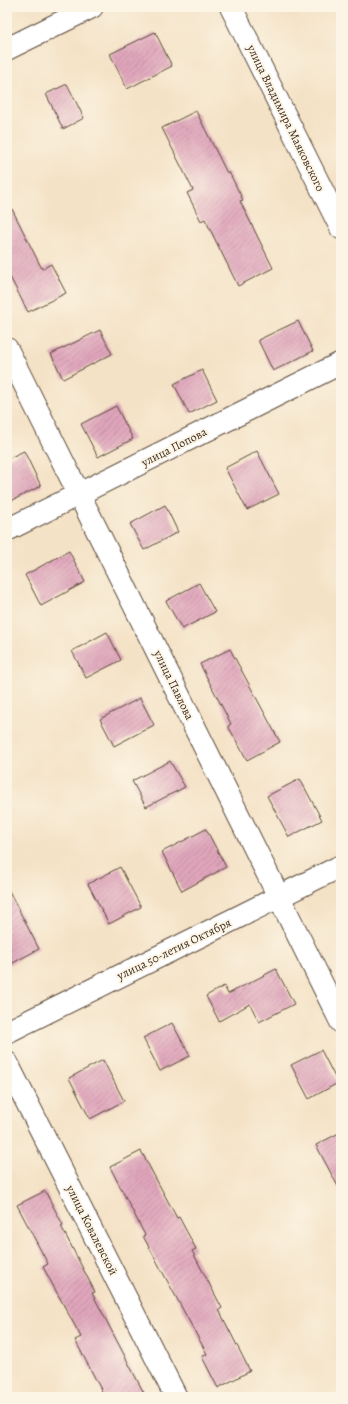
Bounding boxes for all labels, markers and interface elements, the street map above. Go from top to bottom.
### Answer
street label: улица Владимира Маяковского [243,41,329,194]
street label: улица Попова [138,423,210,471]
street label: улица Павлова [150,647,198,723]
street label: улица 50-летия Октября [113,914,234,984]
street label: улица Ковалевской [62,1181,122,1278]

